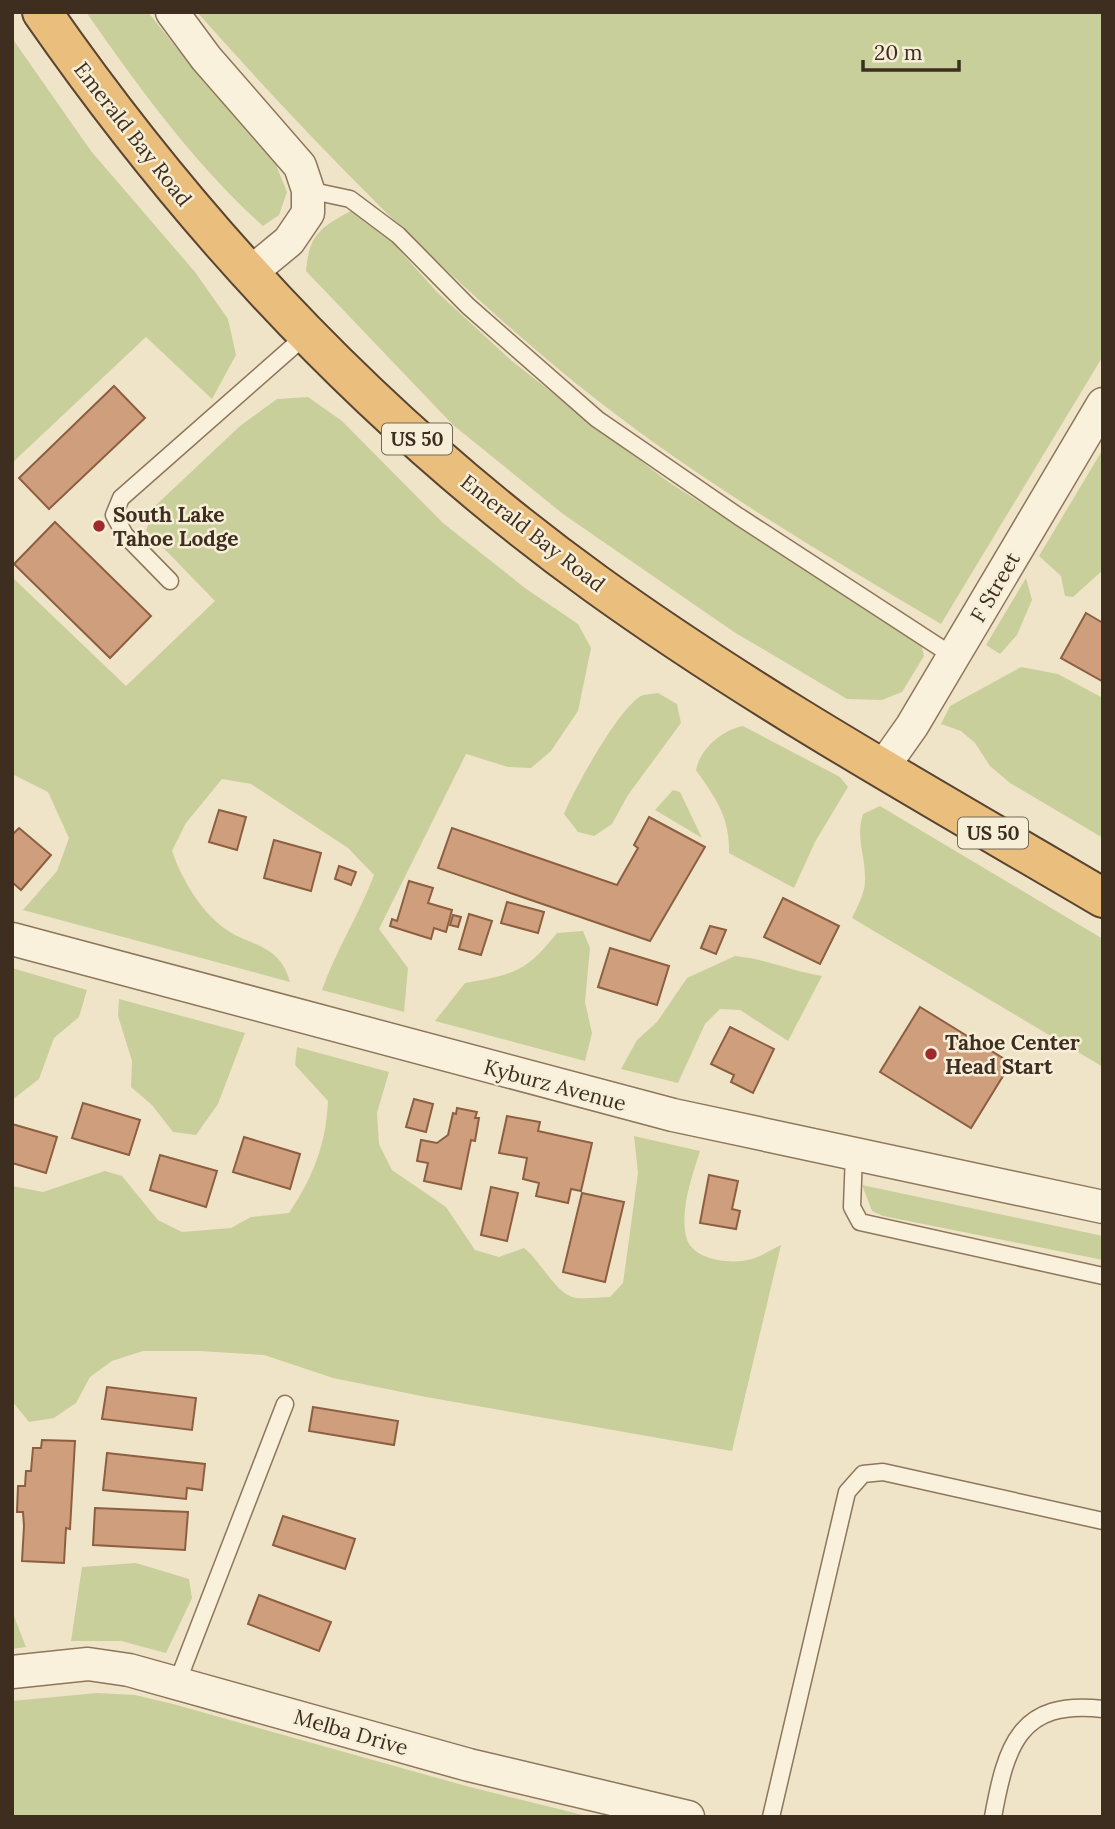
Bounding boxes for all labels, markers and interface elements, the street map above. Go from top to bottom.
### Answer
scale bar [863,28,959,72]
text: 20 m [874,39,923,66]
street label: Emerald Bay Road [68,56,198,212]
road number: US 50 [382,424,452,454]
street label: Emerald Bay Road [455,468,611,598]
place label: South Lake Tahoe Lodge [113,501,239,552]
marker: South Lake Tahoe Lodge [91,518,107,534]
street label: F Street [964,546,1026,627]
road number: US 50 [958,818,1028,848]
place label: Tahoe Center Head Start [945,1029,1080,1080]
marker: Tahoe Center Head Start [923,1046,939,1062]
street label: Kyburz Avenue [481,1053,629,1117]
street label: Melba Drive [291,1703,411,1761]

